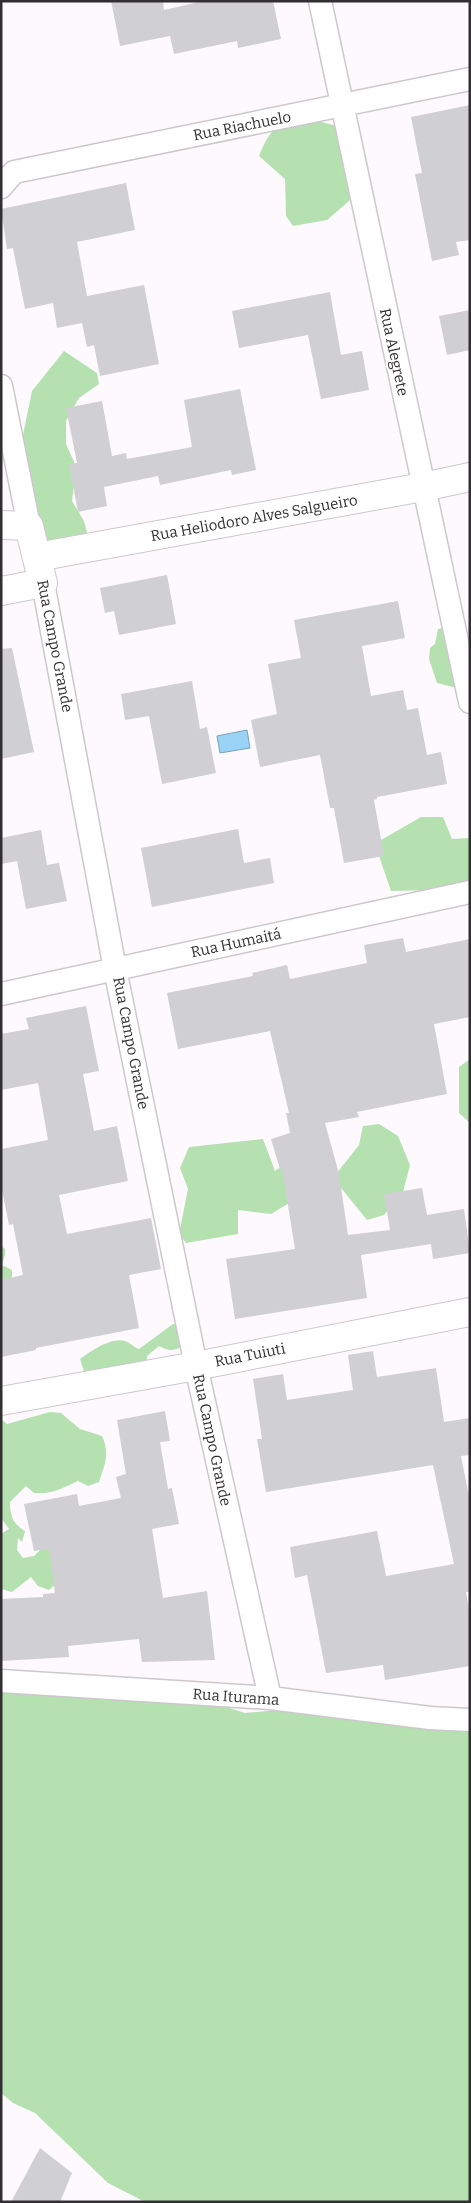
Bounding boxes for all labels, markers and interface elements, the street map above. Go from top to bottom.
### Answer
street label: Rua Riachuelo [191,108,293,144]
street label: Rua Alegrete [376,307,412,397]
street label: Rua Heliodoro Alves Salgueiro [149,491,359,545]
street label: Rua Campo Grande [33,578,77,714]
street label: Rua Humaitá [189,925,283,961]
street label: Rua Campo Grande [109,975,153,1111]
street label: Rua Tuiuti [213,1339,287,1371]
street label: Rua Campo Grande [189,1372,235,1508]
street label: Rua Iturama [192,1685,280,1709]

